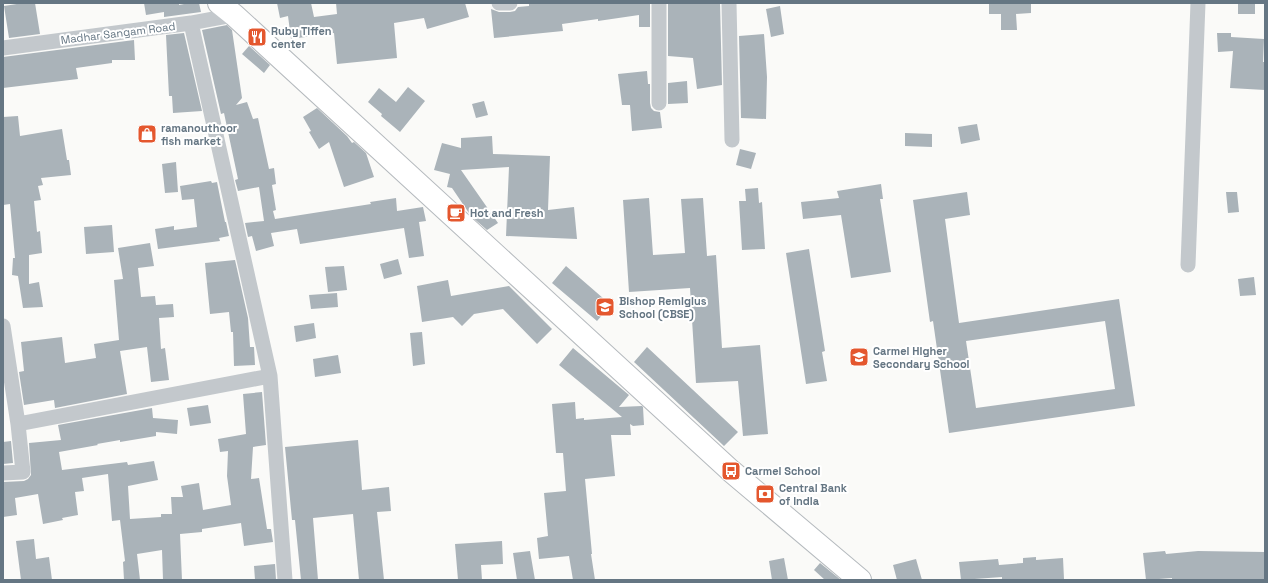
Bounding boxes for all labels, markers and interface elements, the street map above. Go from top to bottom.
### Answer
street label: Madhar Sangam Road [60,19,176,47]
place label: Ruby Tiffen center [271,24,332,51]
restaurant icon: Ruby Tiffen center [246,26,268,48]
place label: ramanouthoor fish market [161,121,238,148]
shop icon: ramanouthoor fish market [136,123,158,145]
cafe icon: Hot and Fresh [445,202,467,224]
place label: Hot and Fresh [470,206,544,220]
place label: Bishop Remigius School (CBSE) [619,294,707,322]
school or university icon: Bishop Remigius School (CBSE) [594,296,616,318]
place label: Carmel Higher Secondary School [873,344,970,371]
school or university icon: Carmel Higher Secondary School [848,346,870,368]
bus stop icon: Carmel School [720,460,742,482]
place label: Carmel School [745,464,821,478]
place label: Central Bank of India [779,481,848,508]
bank icon: Central Bank of India [754,483,776,505]

